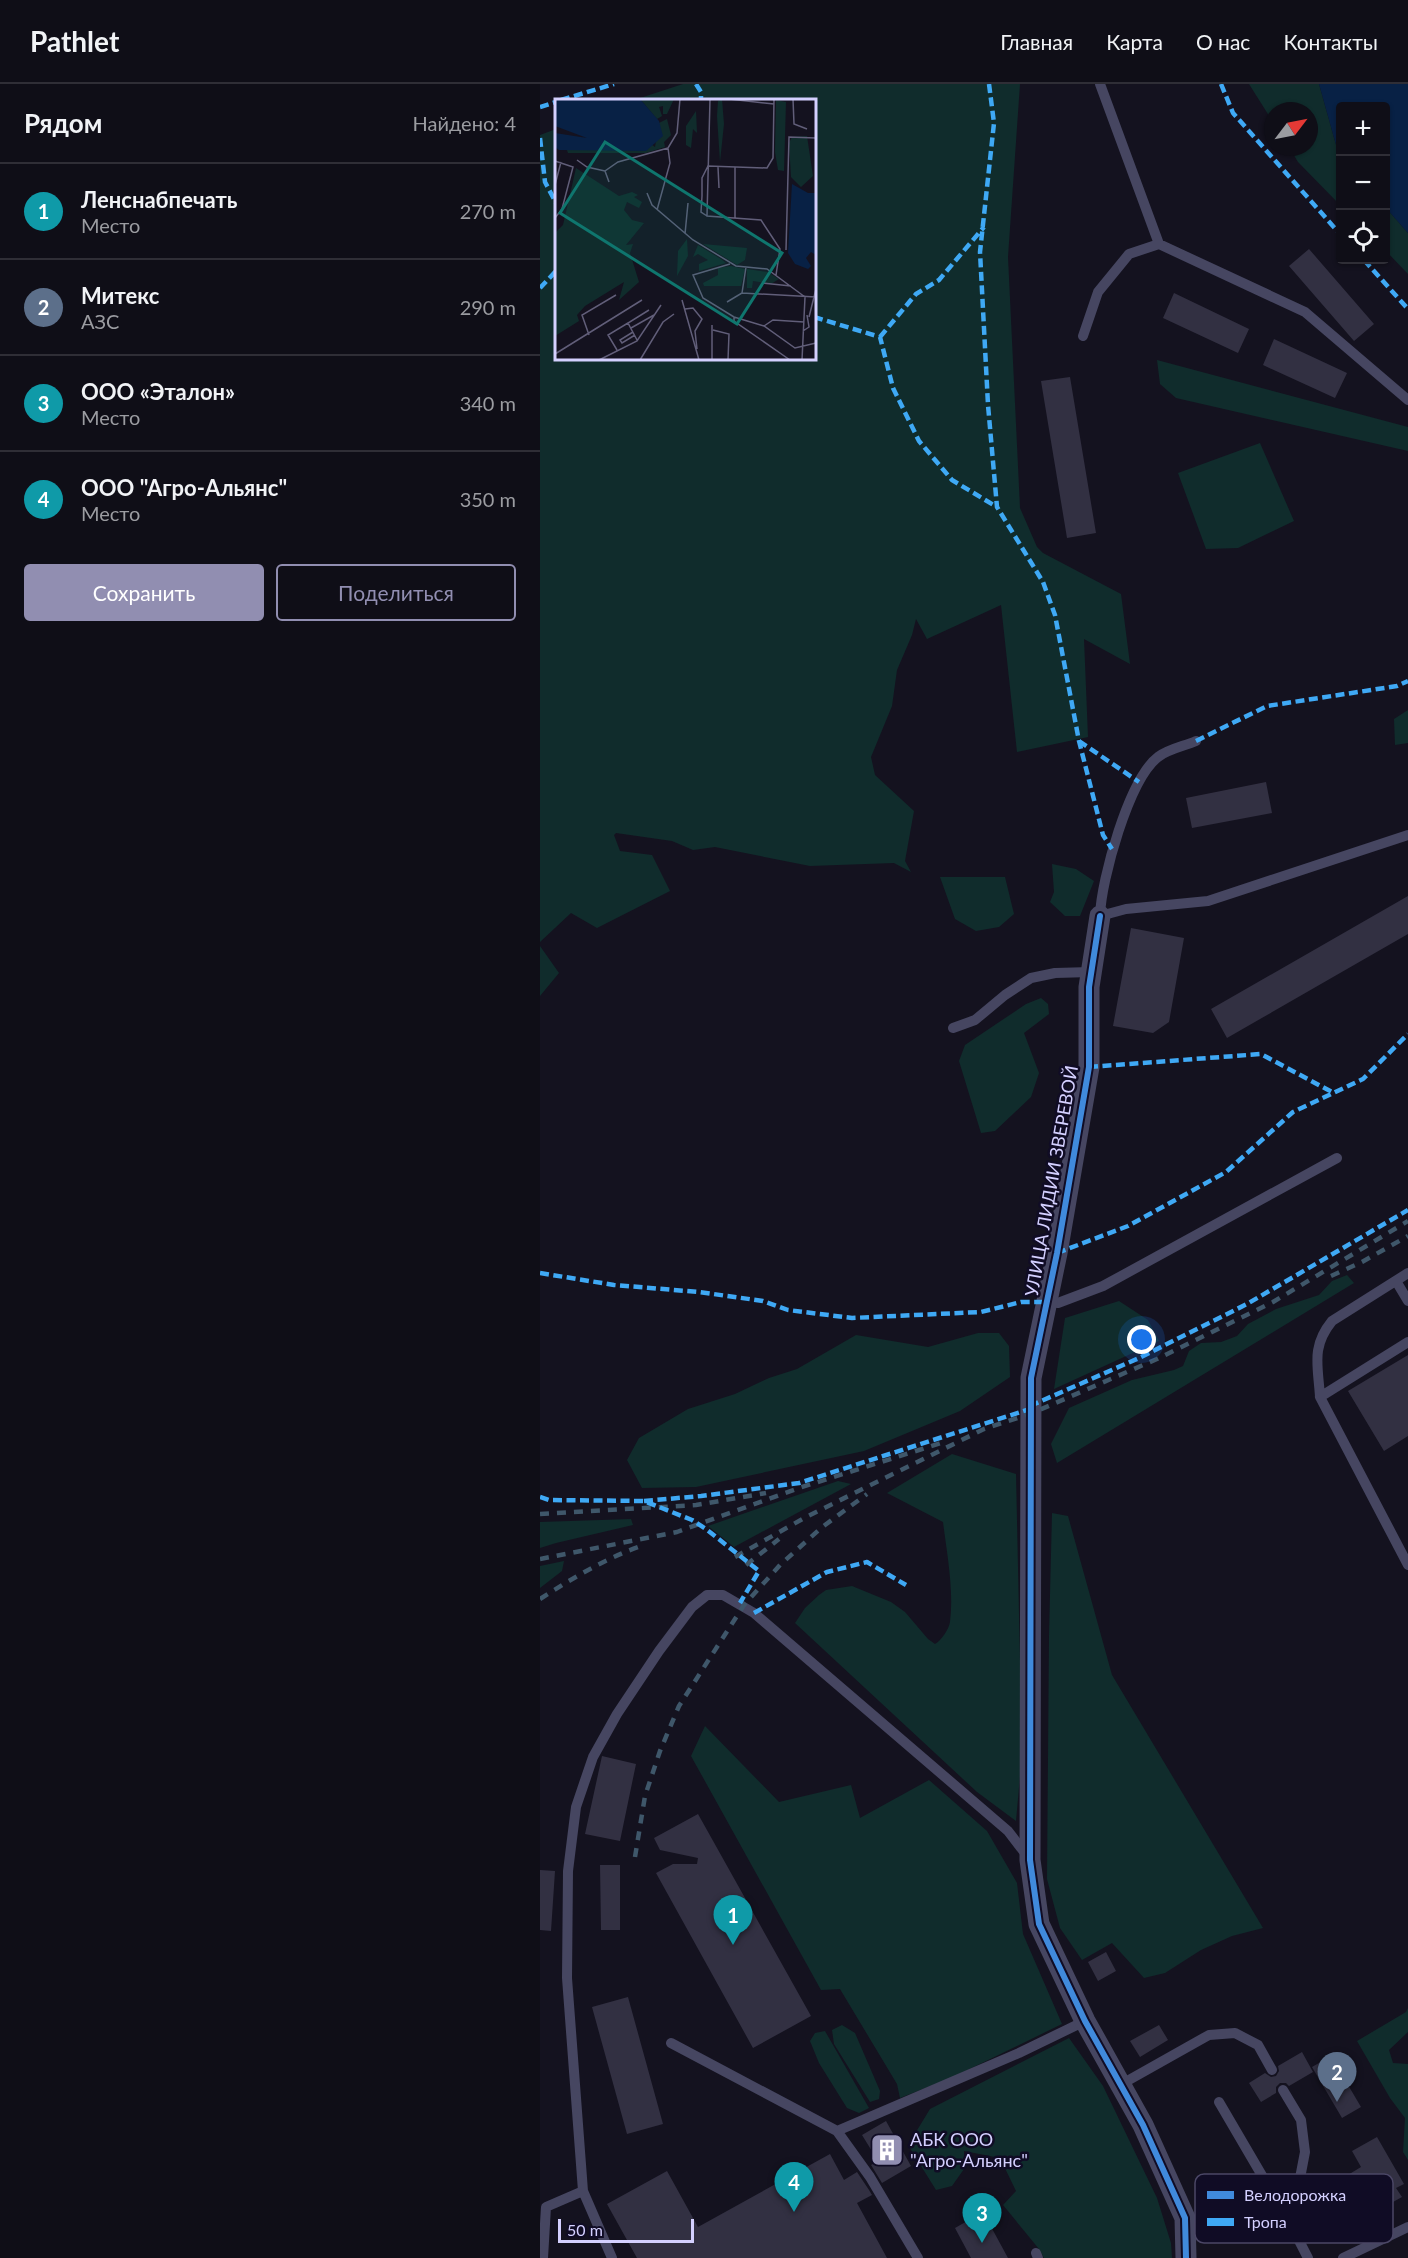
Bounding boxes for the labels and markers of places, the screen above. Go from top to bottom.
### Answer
pin: 1 [714,1896,752,1945]
pin: 2 [1318,2052,1356,2102]
place label: АБК ООО "Агро-Альянс" [910,2128,1028,2171]
building icon: АБК ООО "Агро-Альянс" [869,2132,905,2168]
pin: 4 [774,2162,814,2212]
pin: 3 [962,2194,1002,2243]

